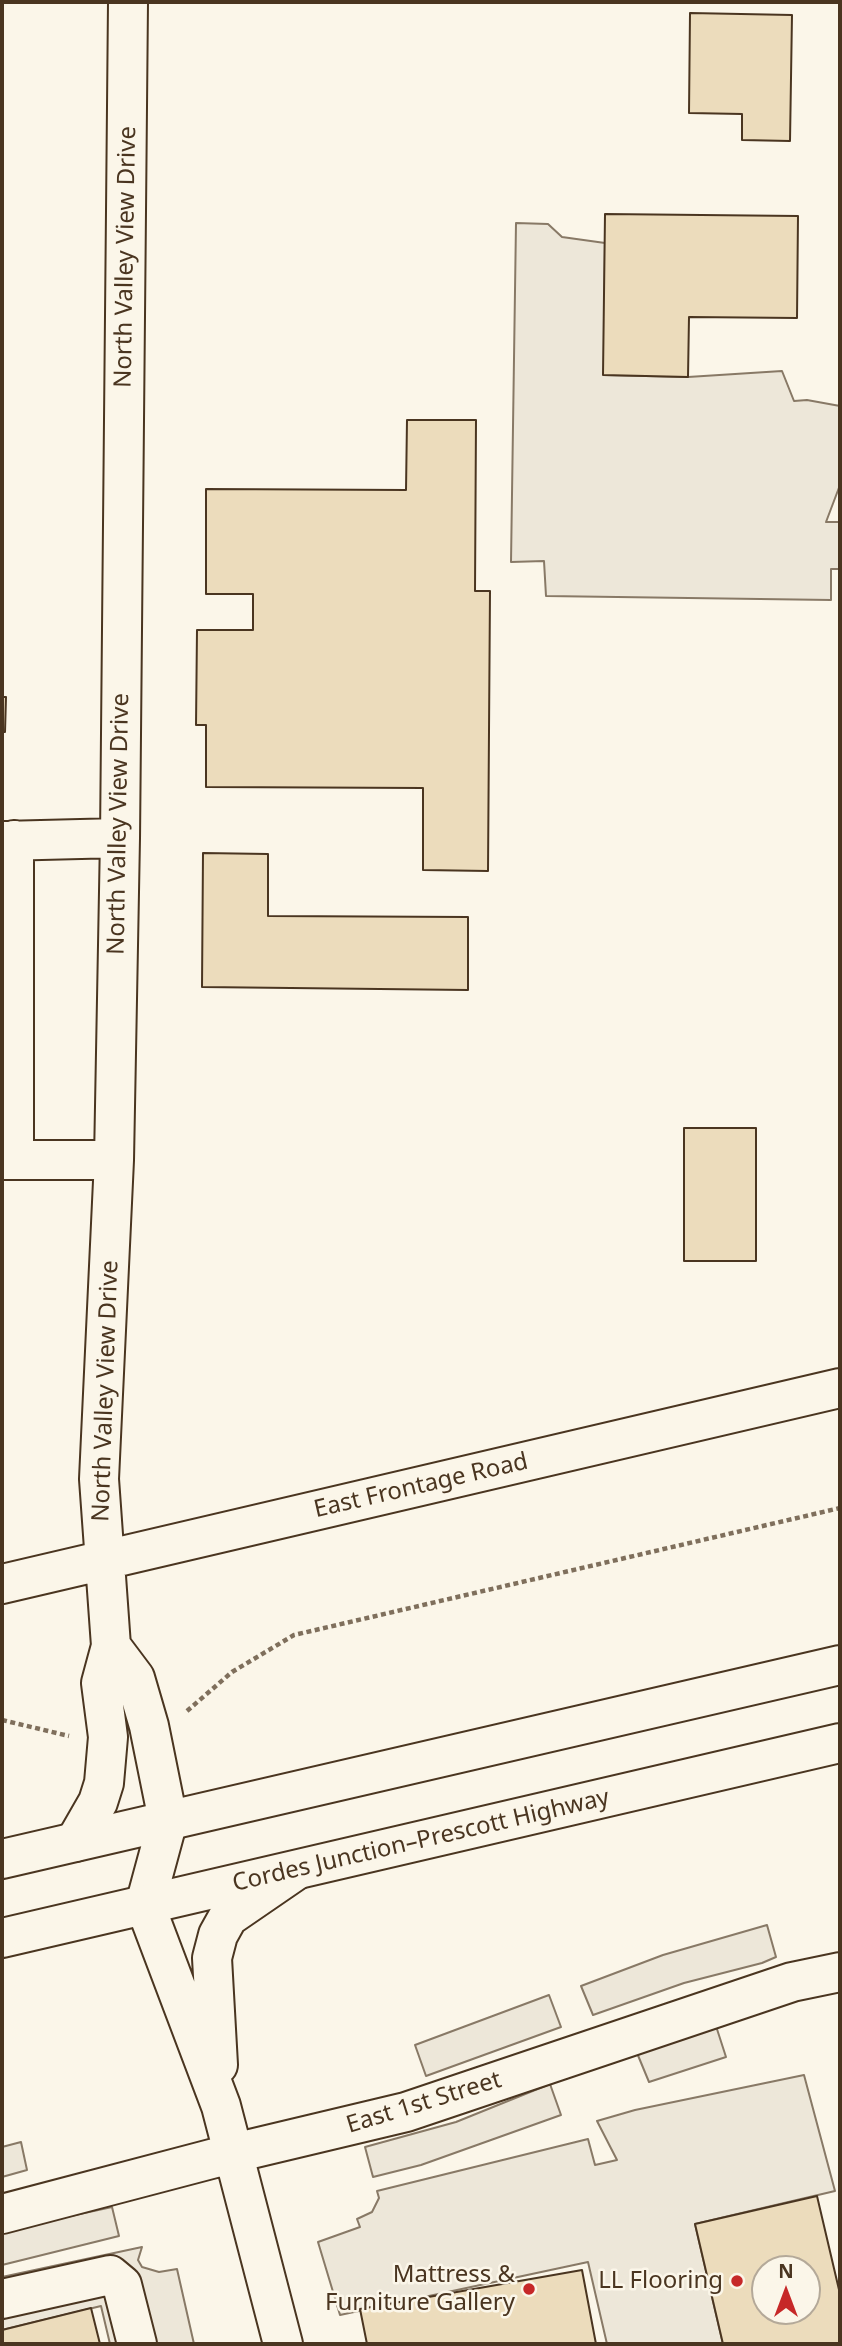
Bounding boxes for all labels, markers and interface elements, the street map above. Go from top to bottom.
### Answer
street label: North Valley View Drive [109,126,143,388]
street label: North Valley View Drive [102,693,136,955]
street label: North Valley View Drive [87,1260,125,1522]
street label: East Frontage Road [311,1447,531,1525]
street label: Cordes Junction–Prescott Highway [230,1784,612,1898]
street label: East 1st Street [343,2066,505,2140]
north arrow [751,2255,821,2325]
text: N [778,2258,794,2284]
place label: Mattress & Furniture Gallery [325,2261,515,2317]
place label: LL Flooring [598,2267,723,2295]
marker: LL Flooring [729,2273,745,2289]
marker: Mattress & Furniture Gallery [521,2281,537,2297]

